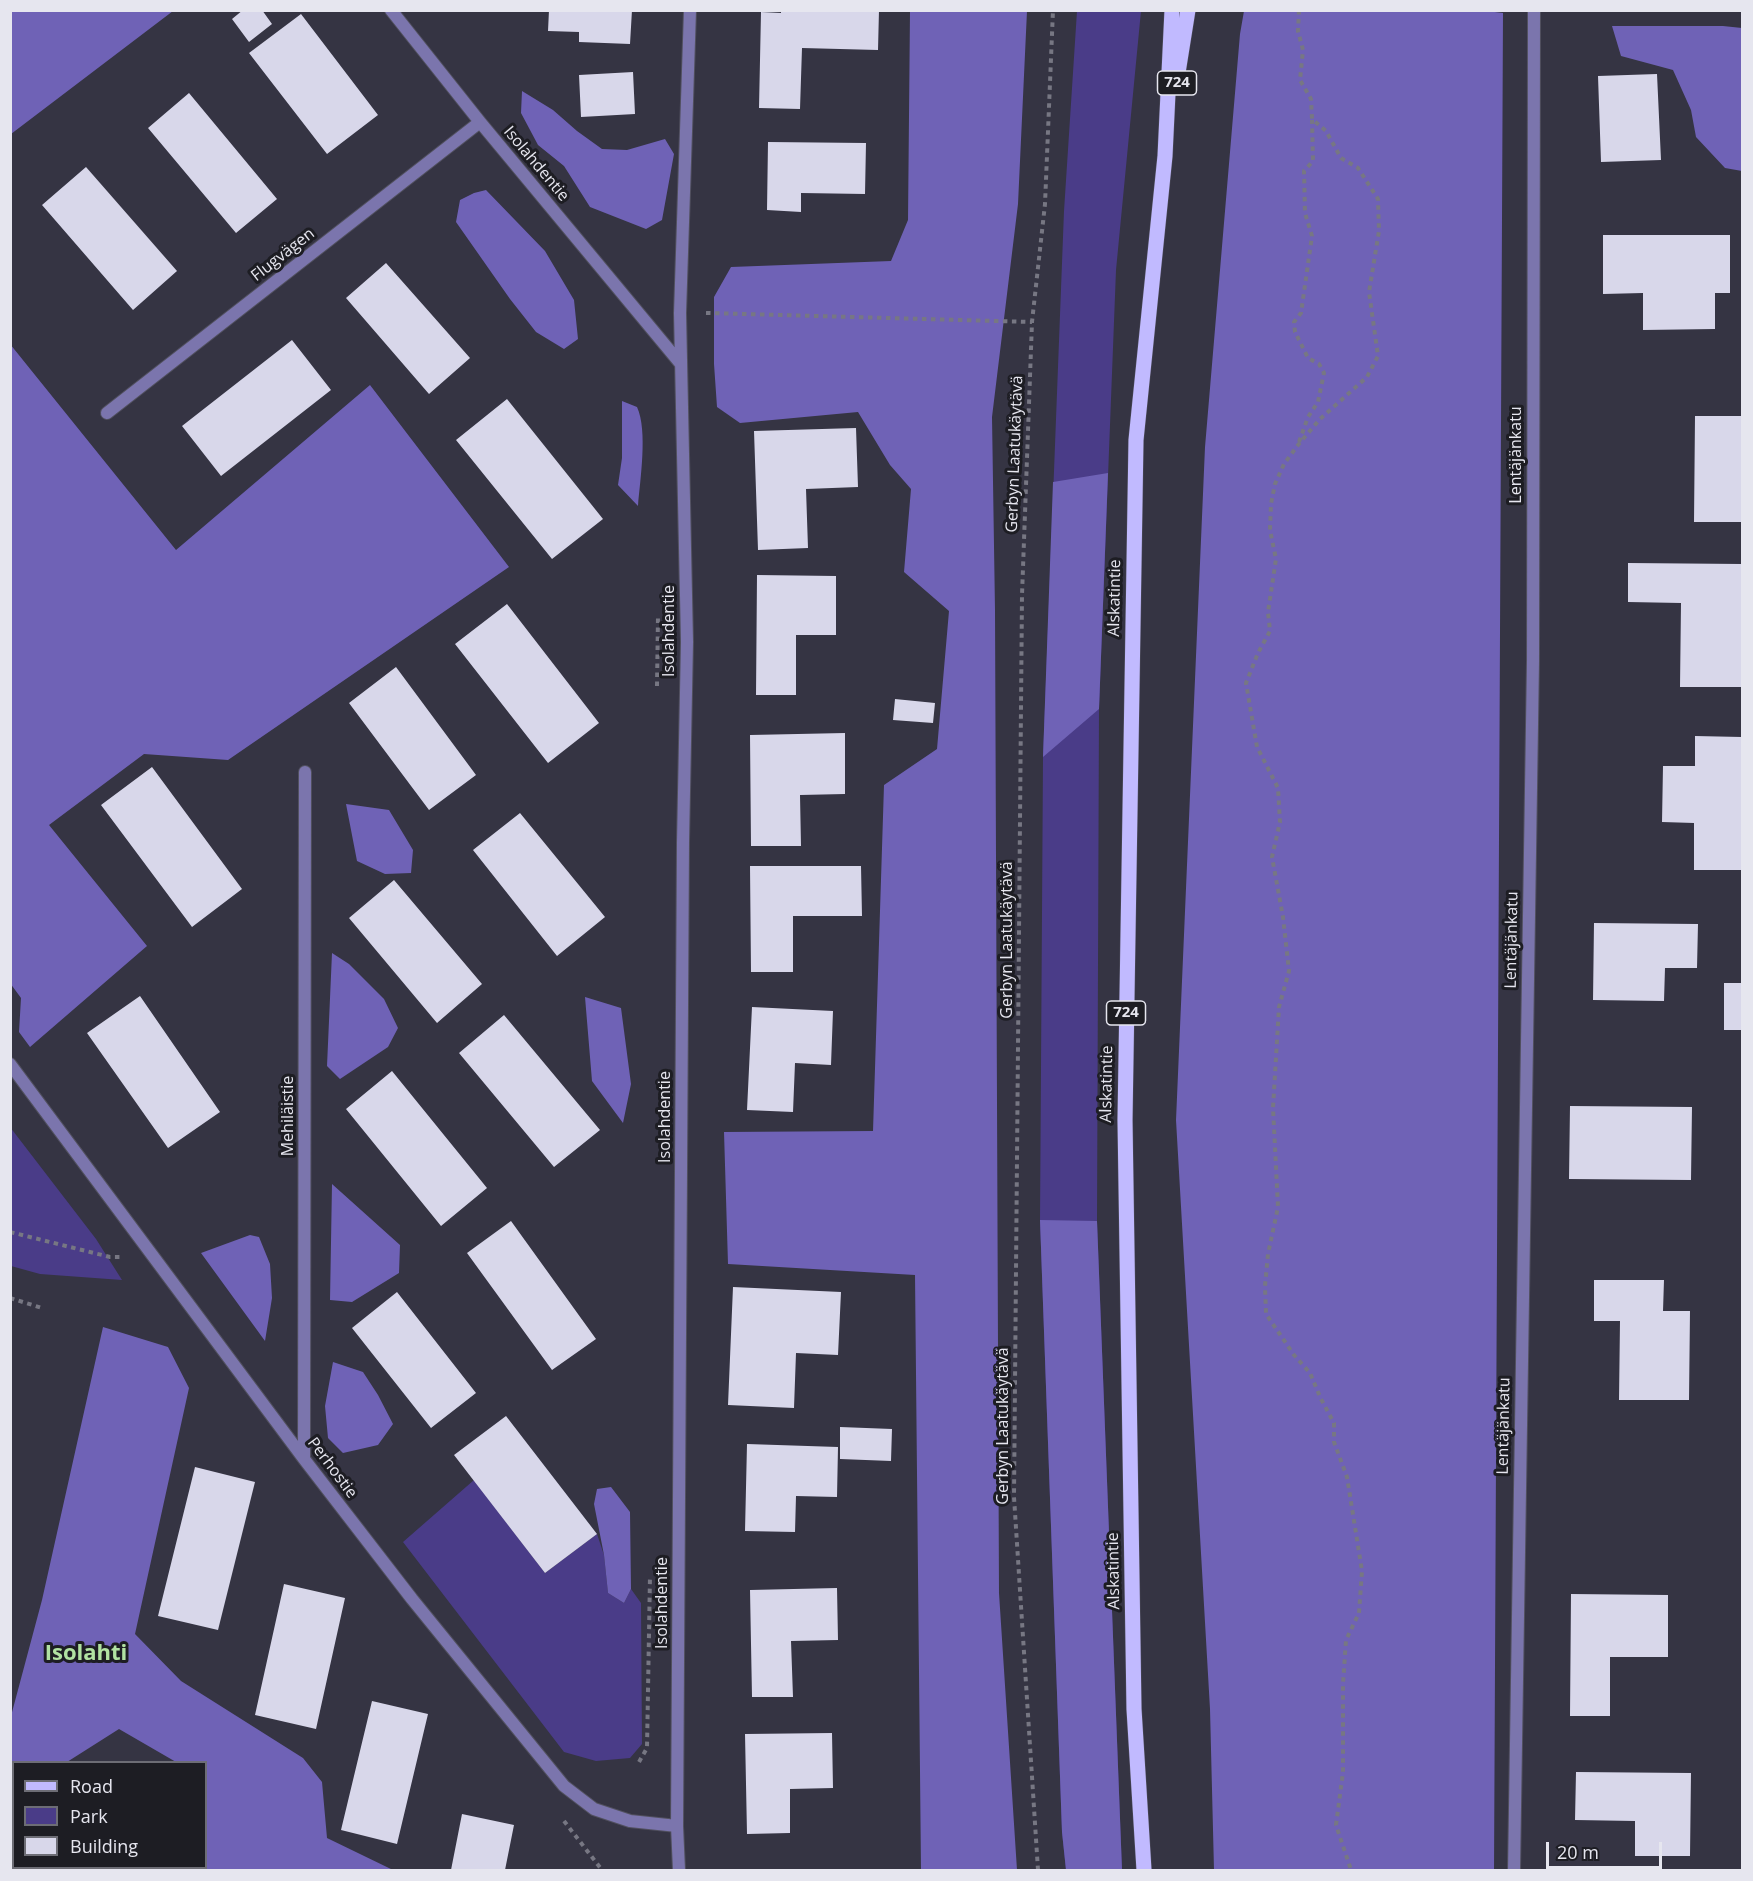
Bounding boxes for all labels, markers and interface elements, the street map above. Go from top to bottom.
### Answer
road number: 724 [1158,71,1196,95]
street label: Isolahdentie [499,123,573,205]
street label: Flugvägen [247,224,319,286]
street label: Gerbyn Laatukäytävä [1003,375,1027,533]
street label: Lentäjänkatu [1506,406,1526,504]
street label: Alskatintie [1105,559,1125,637]
street label: Isolahdentie [659,585,679,677]
street label: Gerbyn Laatukäytävä [997,861,1017,1019]
street label: Lentäjänkatu [1502,891,1522,989]
road number: 724 [1106,1001,1146,1025]
street label: Alskatintie [1097,1045,1117,1123]
street label: Isolahdentie [655,1071,675,1163]
street label: Mehiläistie [278,1076,298,1156]
street label: Gerbyn Laatukäytävä [993,1347,1013,1505]
street label: Lentäjänkatu [1494,1377,1514,1475]
street label: Perhostie [303,1434,361,1502]
street label: Alskatintie [1104,1532,1124,1610]
street label: Isolahdentie [652,1557,672,1649]
district label: Isolahti [45,1641,127,1667]
legend [12,1761,207,1869]
text: Road [70,1774,113,1798]
text: Park [70,1804,108,1828]
scale bar [1549,1830,1664,1868]
text: Building [70,1834,138,1858]
text: 20 m [1557,1840,1599,1864]

